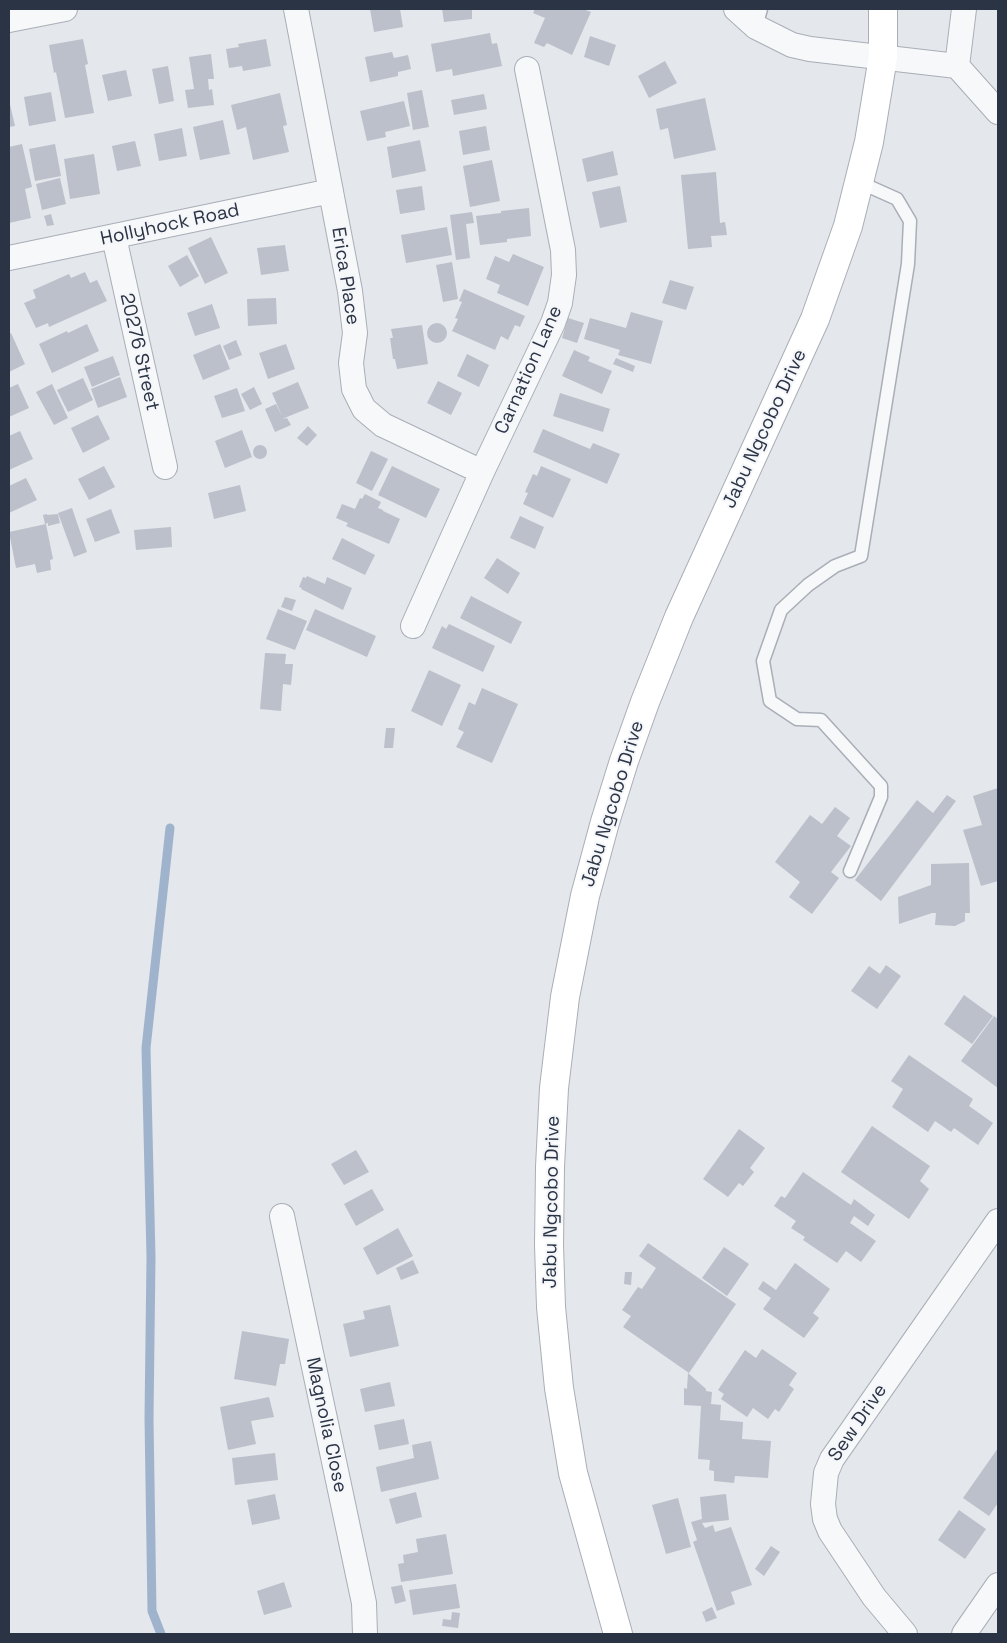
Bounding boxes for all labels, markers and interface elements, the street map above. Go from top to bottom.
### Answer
street label: Hollyhock Road [98,199,242,251]
street label: Erica Place [326,225,364,327]
street label: 20276 Street [114,291,164,413]
street label: Carnation Lane [490,302,568,438]
street label: Jabu Ngcobo Drive [718,346,812,512]
street label: Jabu Ngcobo Drive [577,718,649,890]
street label: Jabu Ngcobo Drive [539,1115,565,1289]
street label: Magnolia Close [301,1355,351,1495]
street label: Sew Drive [824,1380,892,1466]

